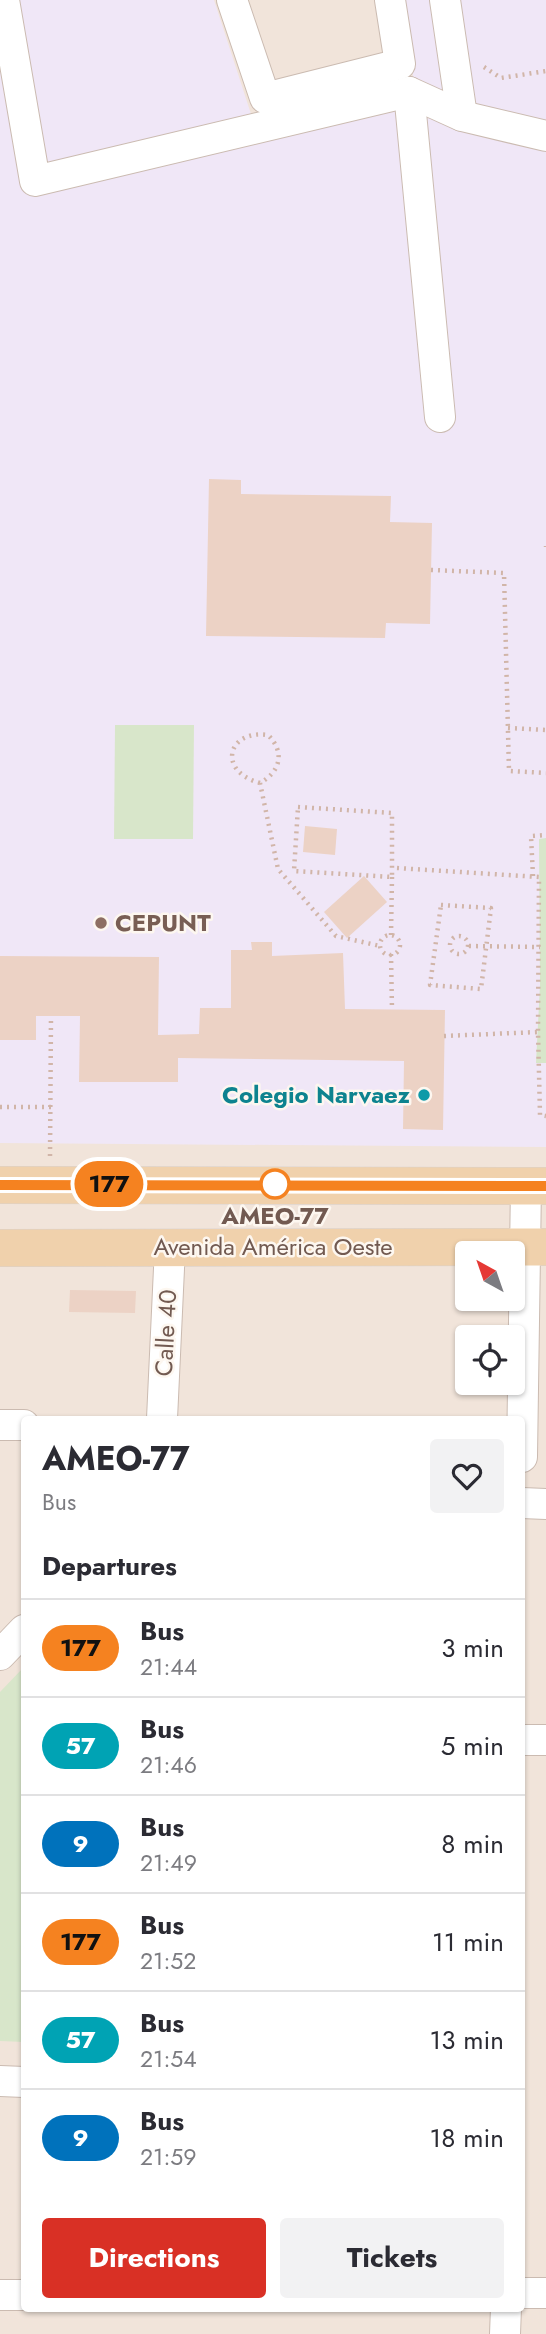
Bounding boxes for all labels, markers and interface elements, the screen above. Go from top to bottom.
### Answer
place label: CEPUNT [115,905,211,940]
marker: CEPUNT [93,915,109,931]
place label: Colegio Narvaez [222,1077,410,1112]
marker: Colegio Narvaez [416,1087,432,1103]
line badge: 177 [69,1161,149,1207]
text: 177 [88,1166,130,1201]
marker: AMEO-77 [260,1169,290,1199]
place label: AMEO-77 [220,1198,329,1233]
street label: Avenida América Oeste [153,1229,393,1264]
north arrow [455,1241,525,1311]
map controls [455,1241,525,1395]
street label: Calle 40 [146,1289,185,1377]
button: locate [455,1325,525,1395]
text: AMEO-77 [42,1435,190,1482]
button: heart [430,1439,504,1513]
text: Bus [42,1485,76,1519]
text: Departures [42,1547,177,1585]
text: Bus [140,1612,184,1650]
text: 3 min [441,1629,504,1667]
text: 177 [60,1630,101,1665]
text: 21:44 [140,1650,197,1684]
text: Bus [140,1710,184,1748]
text: 5 min [441,1727,504,1765]
text: 57 [66,1728,95,1763]
text: 21:46 [140,1748,197,1782]
text: Bus [140,1808,184,1846]
text: 8 min [441,1825,504,1863]
text: 9 [72,1826,89,1861]
text: 21:49 [140,1846,197,1880]
text: Bus [140,1906,184,1944]
text: 11 min [432,1923,504,1961]
text: 177 [60,1924,101,1959]
text: 21:52 [140,1944,196,1978]
text: Bus [140,2004,184,2042]
text: 13 min [430,2021,504,2059]
text: 57 [66,2022,95,2057]
text: 21:54 [140,2042,197,2076]
text: Bus [140,2102,184,2140]
text: 18 min [430,2119,504,2157]
text: 9 [72,2120,89,2155]
text: 21:59 [140,2140,197,2174]
button: Directions [42,2218,266,2298]
button: Tickets [280,2218,504,2298]

